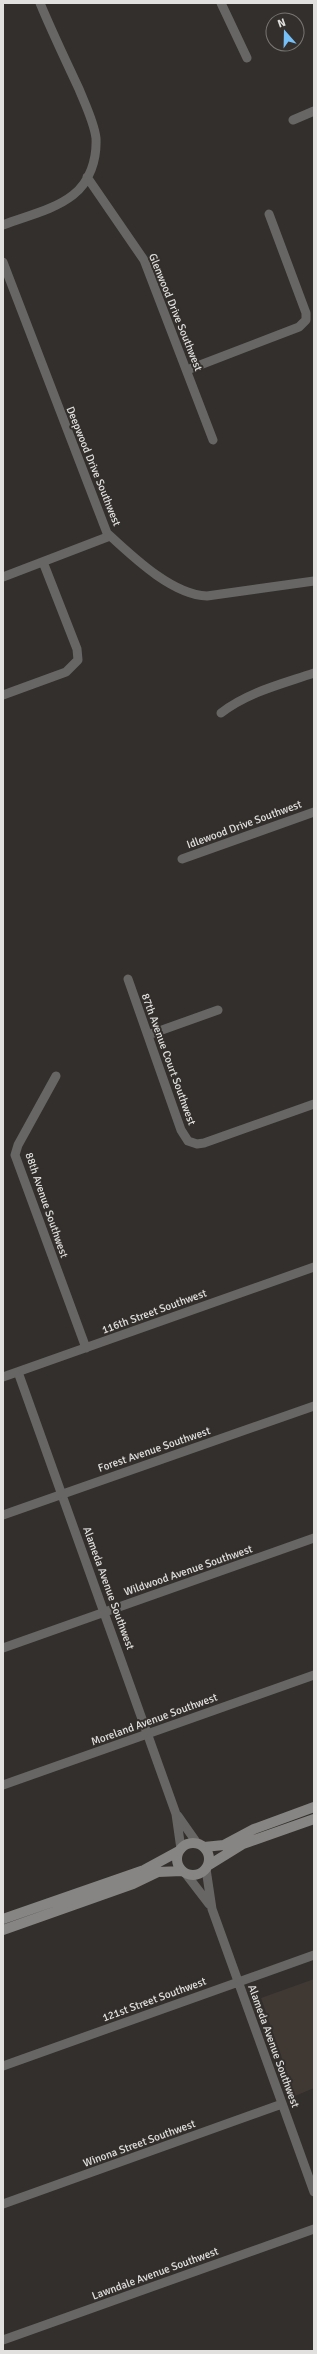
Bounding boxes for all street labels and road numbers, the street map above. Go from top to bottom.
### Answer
street label: Glenwood Drive Southwest [146,252,205,373]
street label: Deepwood Drive Southwest [64,404,124,528]
street label: Idlewood Drive Southwest [185,798,304,851]
street label: 87th Avenue Court Southwest [139,991,199,1127]
street label: 88th Avenue Southwest [22,1151,71,1260]
street label: 116th Street Southwest [100,1286,209,1337]
street label: Forest Avenue Southwest [96,1424,212,1475]
street label: Alameda Avenue Southwest [80,1525,137,1652]
street label: Wildwood Avenue Southwest [122,1542,254,1599]
street label: Moreland Avenue Southwest [89,1691,219,1748]
street label: 121st Street Southwest [101,1975,208,2024]
street label: Alameda Avenue Southwest [245,1983,302,2110]
street label: Winona Street Southwest [81,2117,197,2170]
street label: Lawndale Avenue Southwest [90,2244,220,2302]

